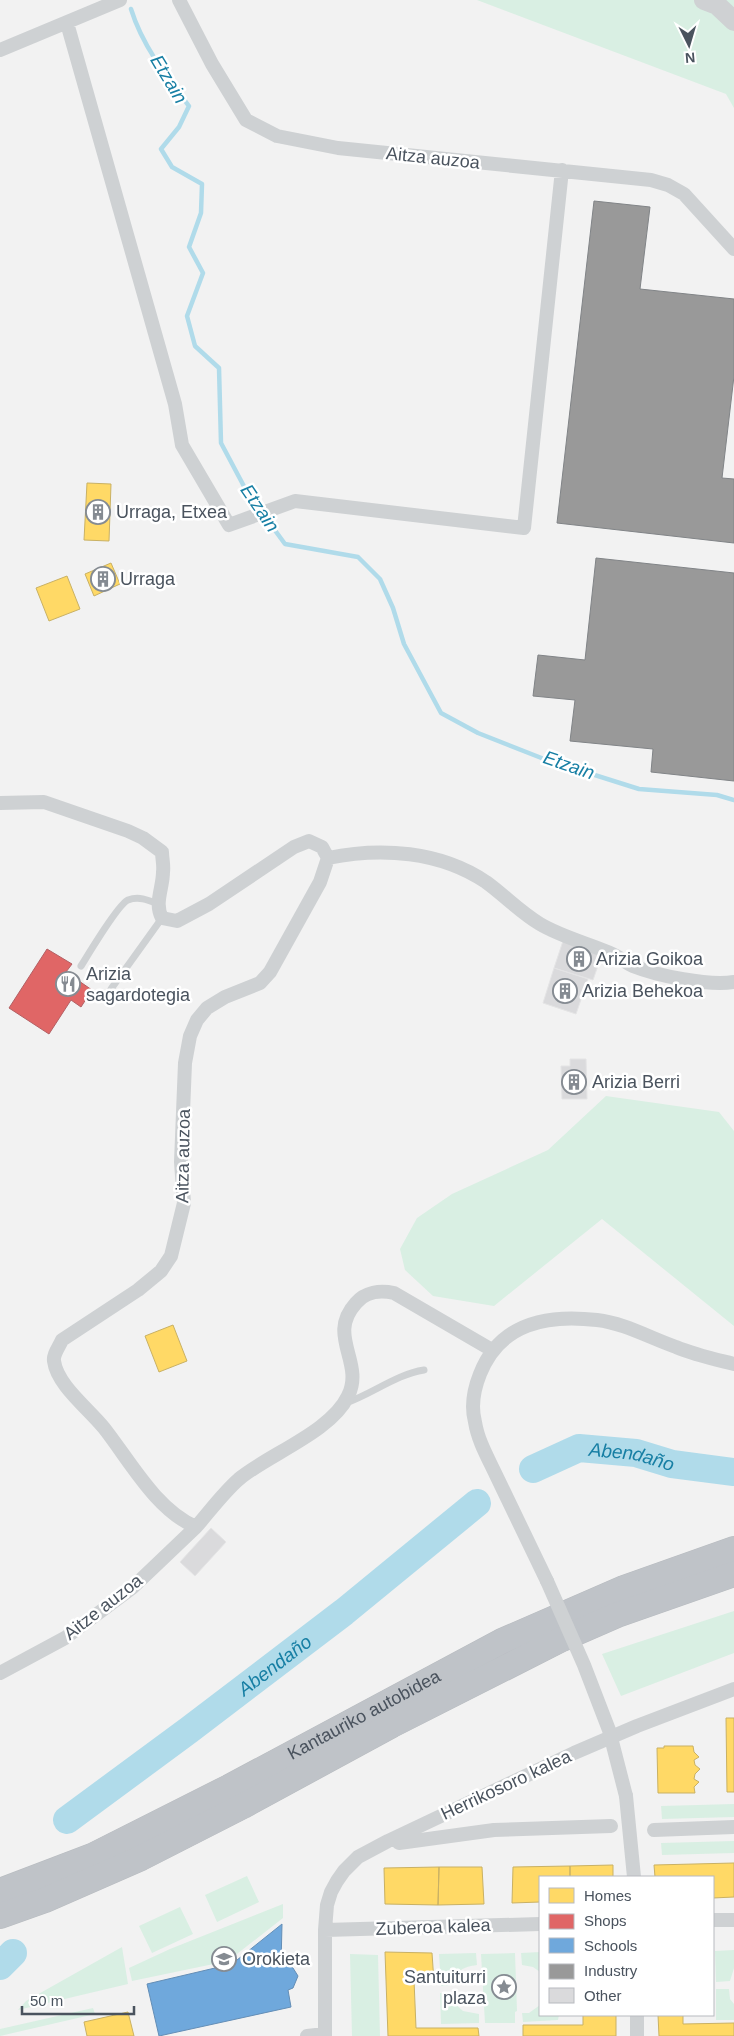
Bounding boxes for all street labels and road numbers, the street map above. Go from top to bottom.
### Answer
street label: Aitza auzoa [385,143,482,173]
street label: Aitza auzoa [172,1108,194,1203]
street label: Aitze auzoa [60,1570,147,1644]
street label: Kantauriko autobidea [284,1665,445,1764]
street label: Herrikosoro kalea [438,1746,575,1824]
street label: Zuberoa kalea [375,1915,492,1939]

